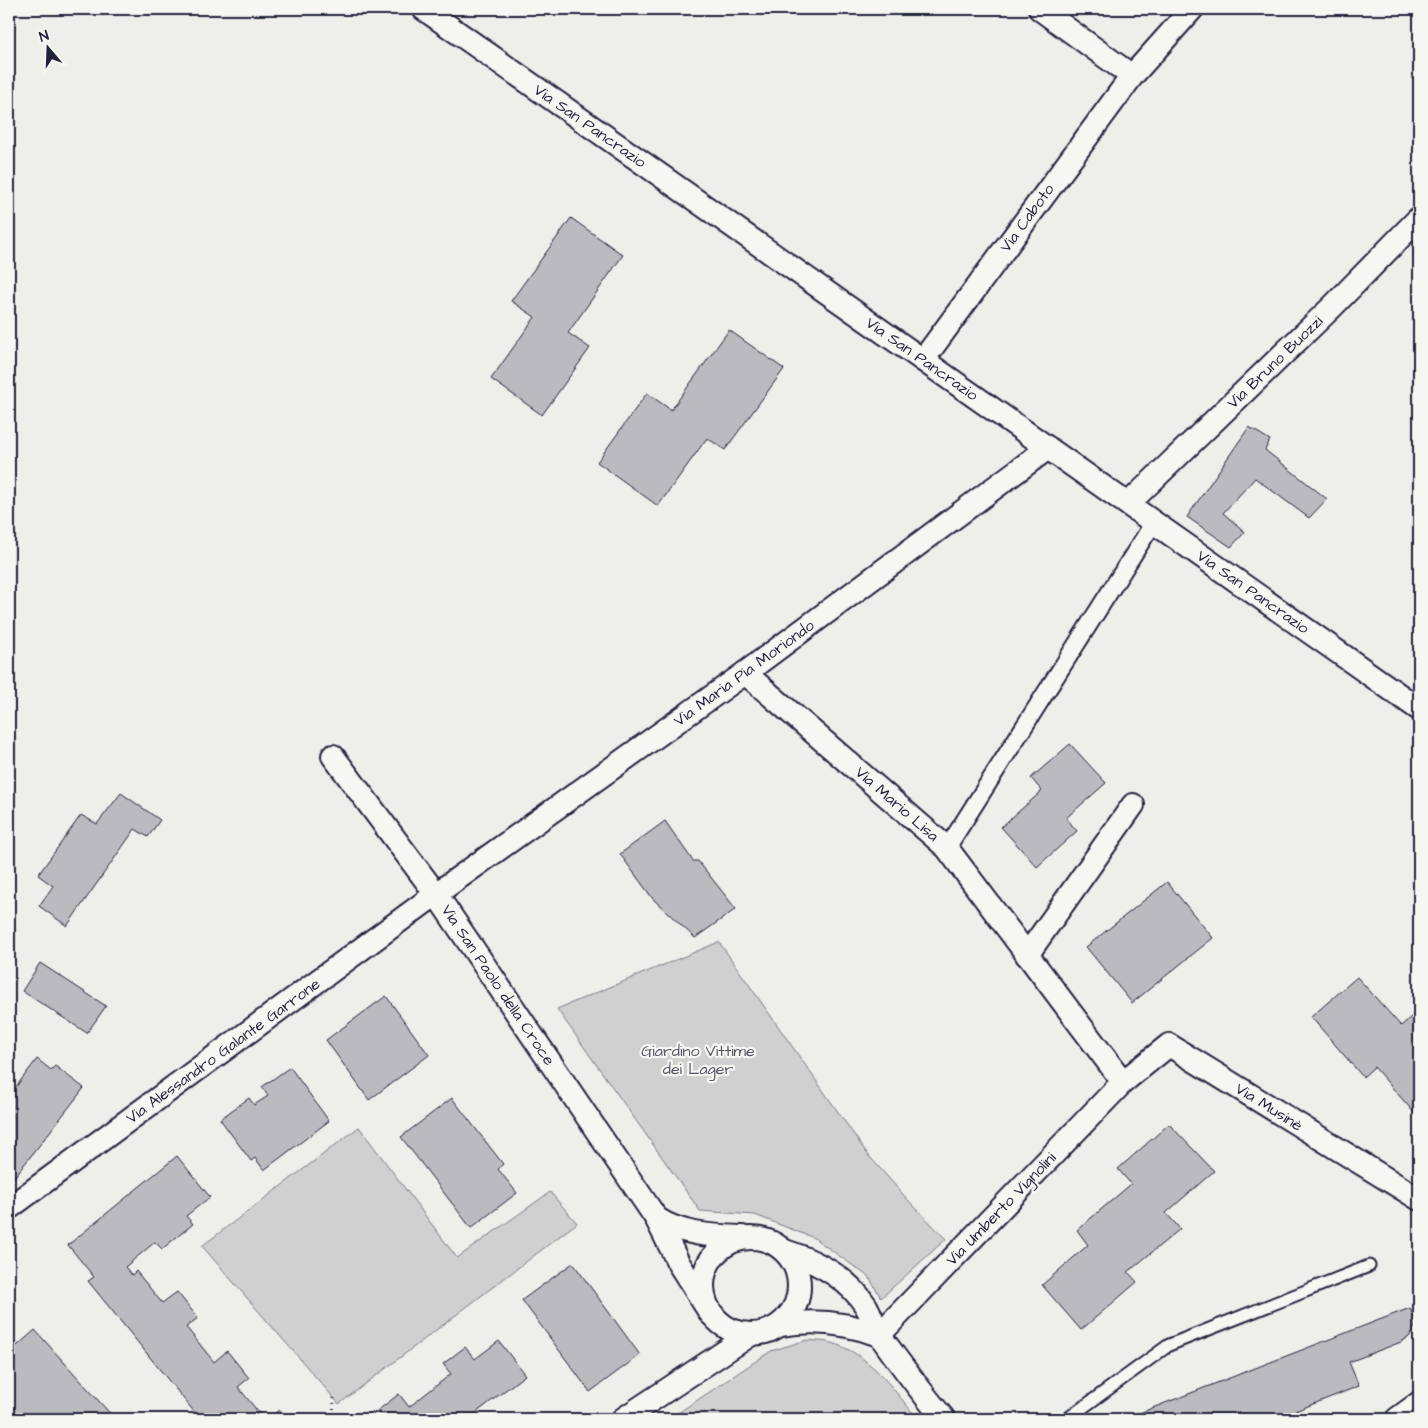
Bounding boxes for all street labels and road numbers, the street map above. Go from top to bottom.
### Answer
street label: Via San Pancrazio [529,79,651,173]
street label: Via Caboto [995,179,1059,257]
street label: Via Bruno Buozzi [1222,310,1328,414]
street label: Via San Pancrazio [861,312,983,406]
street label: Via San Pancrazio [1192,545,1314,639]
street label: Via Maria Pia Moriondo [669,614,819,732]
street label: Via Mario Lisa [850,761,944,847]
street label: Via San Paolo della Croce [436,900,560,1070]
street label: Via Alessandro Galante Garrone [121,973,325,1129]
street label: Via Musinè [1231,1078,1307,1137]
street label: Via Umberto Vignolini [941,1147,1062,1271]

